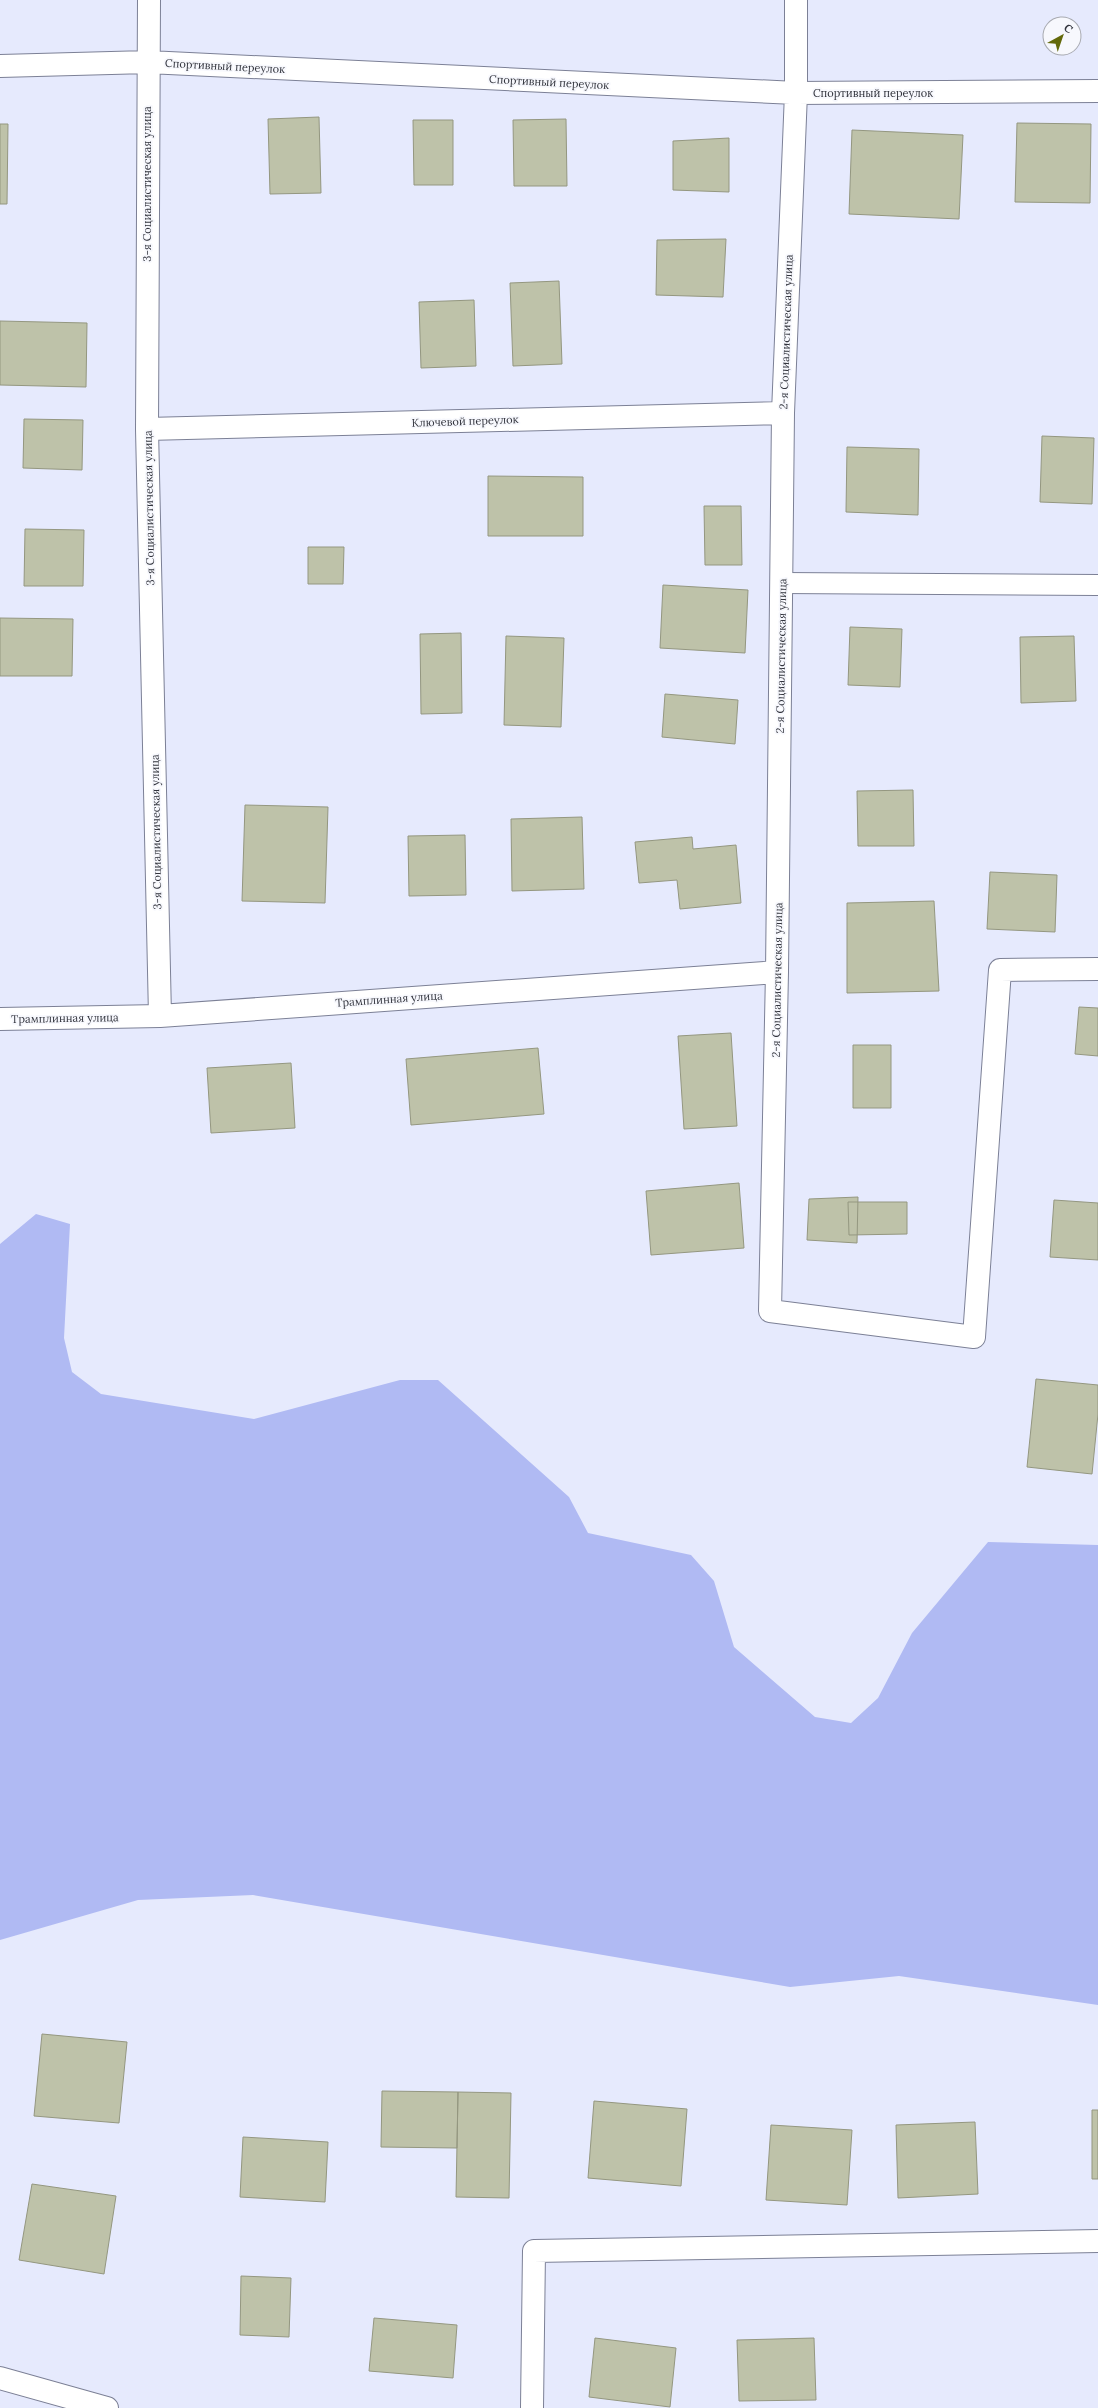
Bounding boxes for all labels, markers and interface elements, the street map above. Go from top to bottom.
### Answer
north arrow [1042,16,1082,56]
text: С [1061,21,1076,36]
street label: Спортивный переулок [165,56,285,76]
street label: Спортивный переулок [489,72,609,92]
street label: Спортивный переулок [813,86,933,100]
street label: 3-я Социалистическая улица [140,106,154,262]
street label: 2-я Социалистическая улица [776,254,796,410]
street label: Ключевой переулок [411,412,519,430]
street label: 3-я Социалистическая улица [141,430,157,586]
street label: 2-я Социалистическая улица [773,578,789,734]
street label: 3-я Социалистическая улица [148,754,164,910]
street label: 2-я Социалистическая улица [769,902,785,1058]
street label: Трамплинная улица [335,988,443,1010]
street label: Трамплинная улица [11,1010,119,1026]

